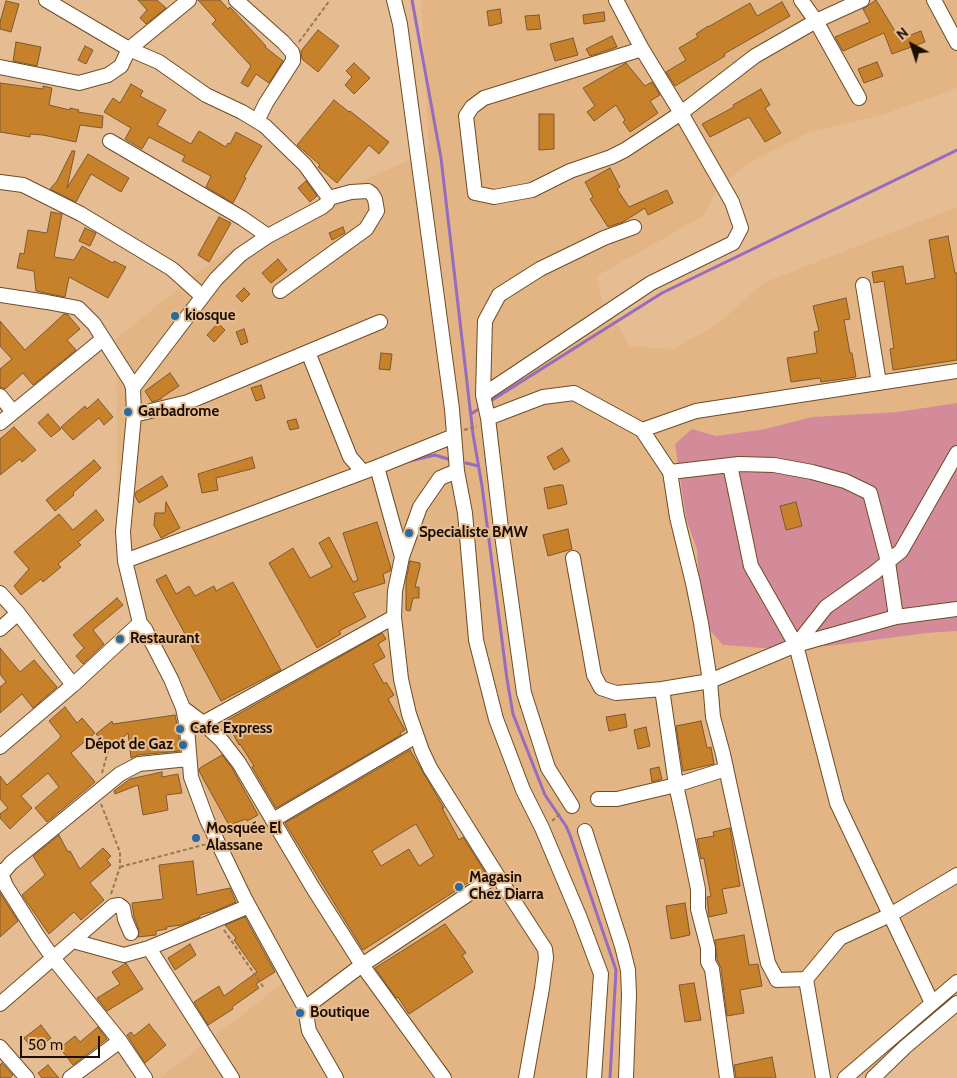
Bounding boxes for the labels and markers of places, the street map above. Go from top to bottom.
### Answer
place label: kiosque [185,307,235,325]
marker: kiosque [169,310,181,322]
place label: Garbadrome [138,403,219,421]
marker: Garbadrome [122,406,134,418]
place label: Specialiste BMW [419,524,528,542]
marker: Specialiste BMW [403,527,415,539]
place label: Restaurant [130,630,200,648]
marker: Restaurant [114,633,126,645]
place label: Cafe Express [190,720,272,738]
marker: Cafe Express [174,723,186,735]
place label: Dépot de Gaz [85,736,173,754]
marker: Dépot de Gaz [177,739,189,751]
place label: Mosquée El Alassane [206,820,281,855]
marker: Mosquée El Alassane [190,832,202,844]
place label: Magasin Chez Diarra [469,869,544,904]
marker: Magasin Chez Diarra [453,881,465,893]
place label: Boutique [310,1004,370,1022]
marker: Boutique [294,1007,306,1019]

